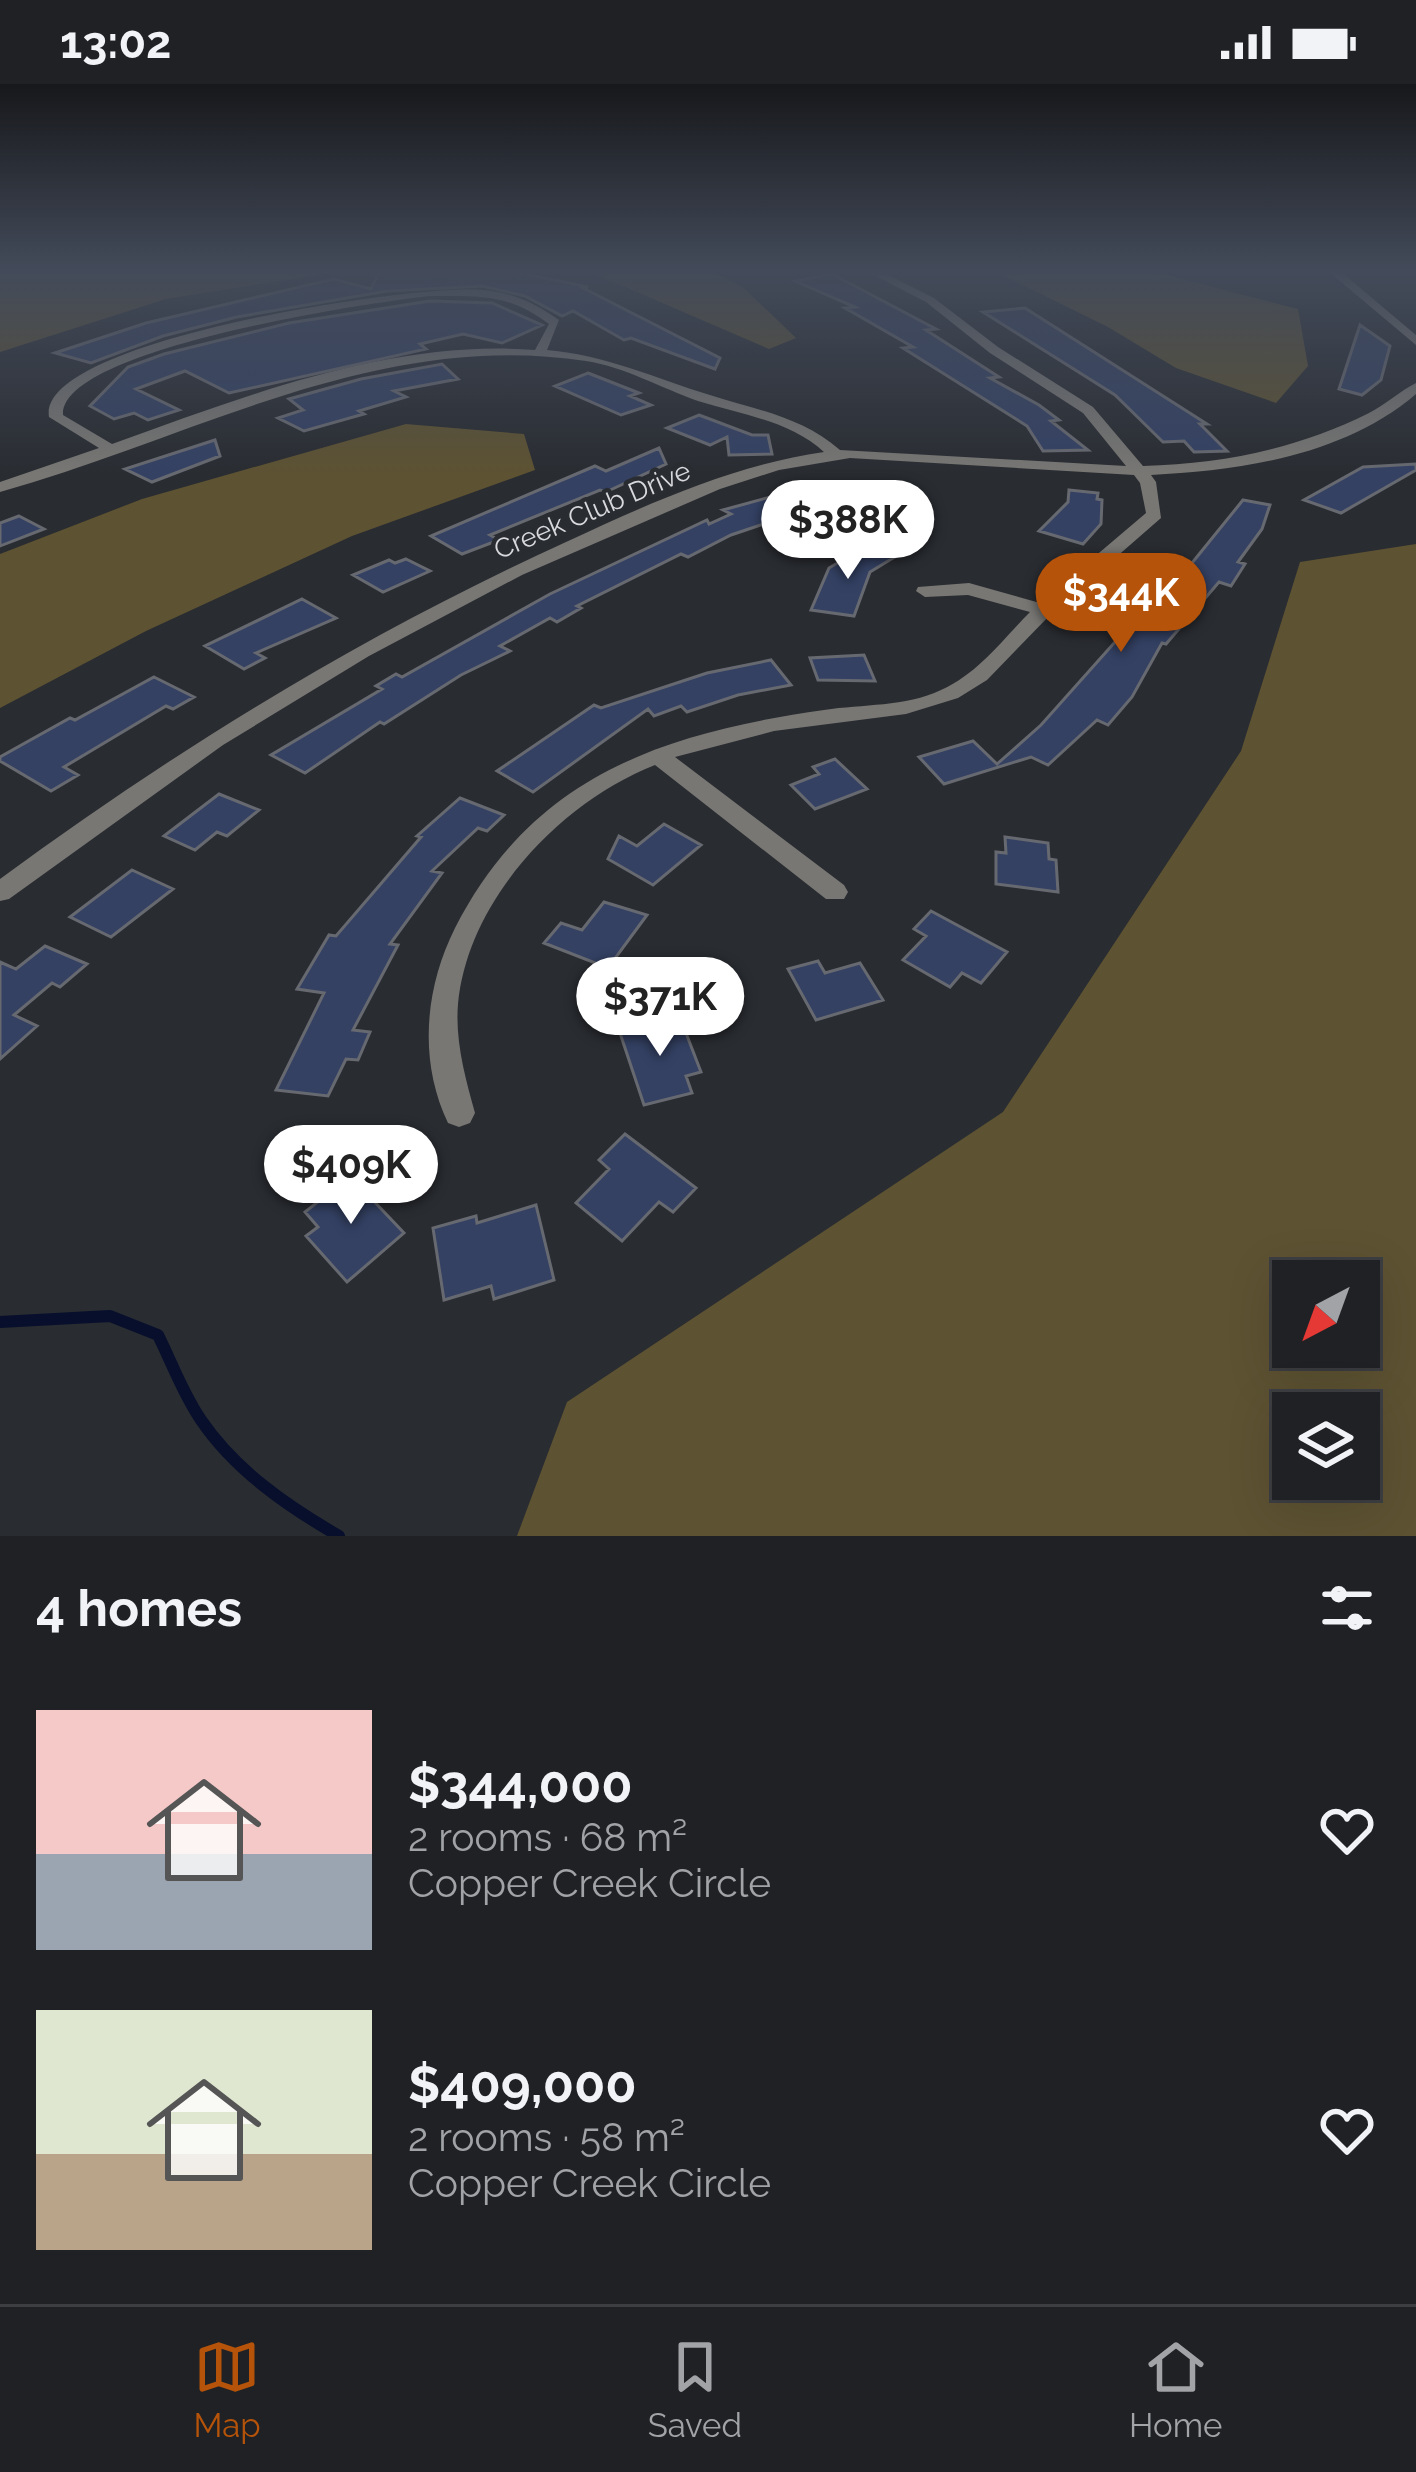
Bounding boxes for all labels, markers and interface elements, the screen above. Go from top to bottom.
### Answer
text: 13:02 [60,16,171,69]
street label: Creek Club Drive [489,455,695,565]
pin: $388K [764,480,932,582]
text: $388K [788,496,908,542]
pin: $344K [1037,553,1205,655]
text: $344K [1063,569,1179,615]
pin: $371K [576,957,744,1059]
text: $371K [603,973,717,1019]
pin: $409K [267,1125,435,1227]
text: $409K [291,1141,411,1187]
north arrow [1272,1260,1380,1368]
map controls [1272,1260,1380,1500]
button: layers [1272,1392,1380,1500]
icon: filters [1314,1575,1380,1641]
text: 4 homes [36,1578,242,1638]
text: $344,000 [408,1754,633,1814]
icon: home [132,1758,276,1902]
icon: heart [1314,1797,1380,1863]
text: 2 rooms · 68 m² [408,1814,687,1860]
text: Copper Creek Circle [408,1860,771,1906]
text: $409,000 [408,2054,637,2114]
icon: home [132,2058,276,2202]
icon: heart [1314,2097,1380,2163]
text: 2 rooms · 58 m² [408,2114,685,2160]
text: Copper Creek Circle [408,2160,771,2206]
tab: Map [194,2334,261,2445]
tab: Saved [648,2334,742,2445]
tab: Home [1129,2334,1222,2445]

